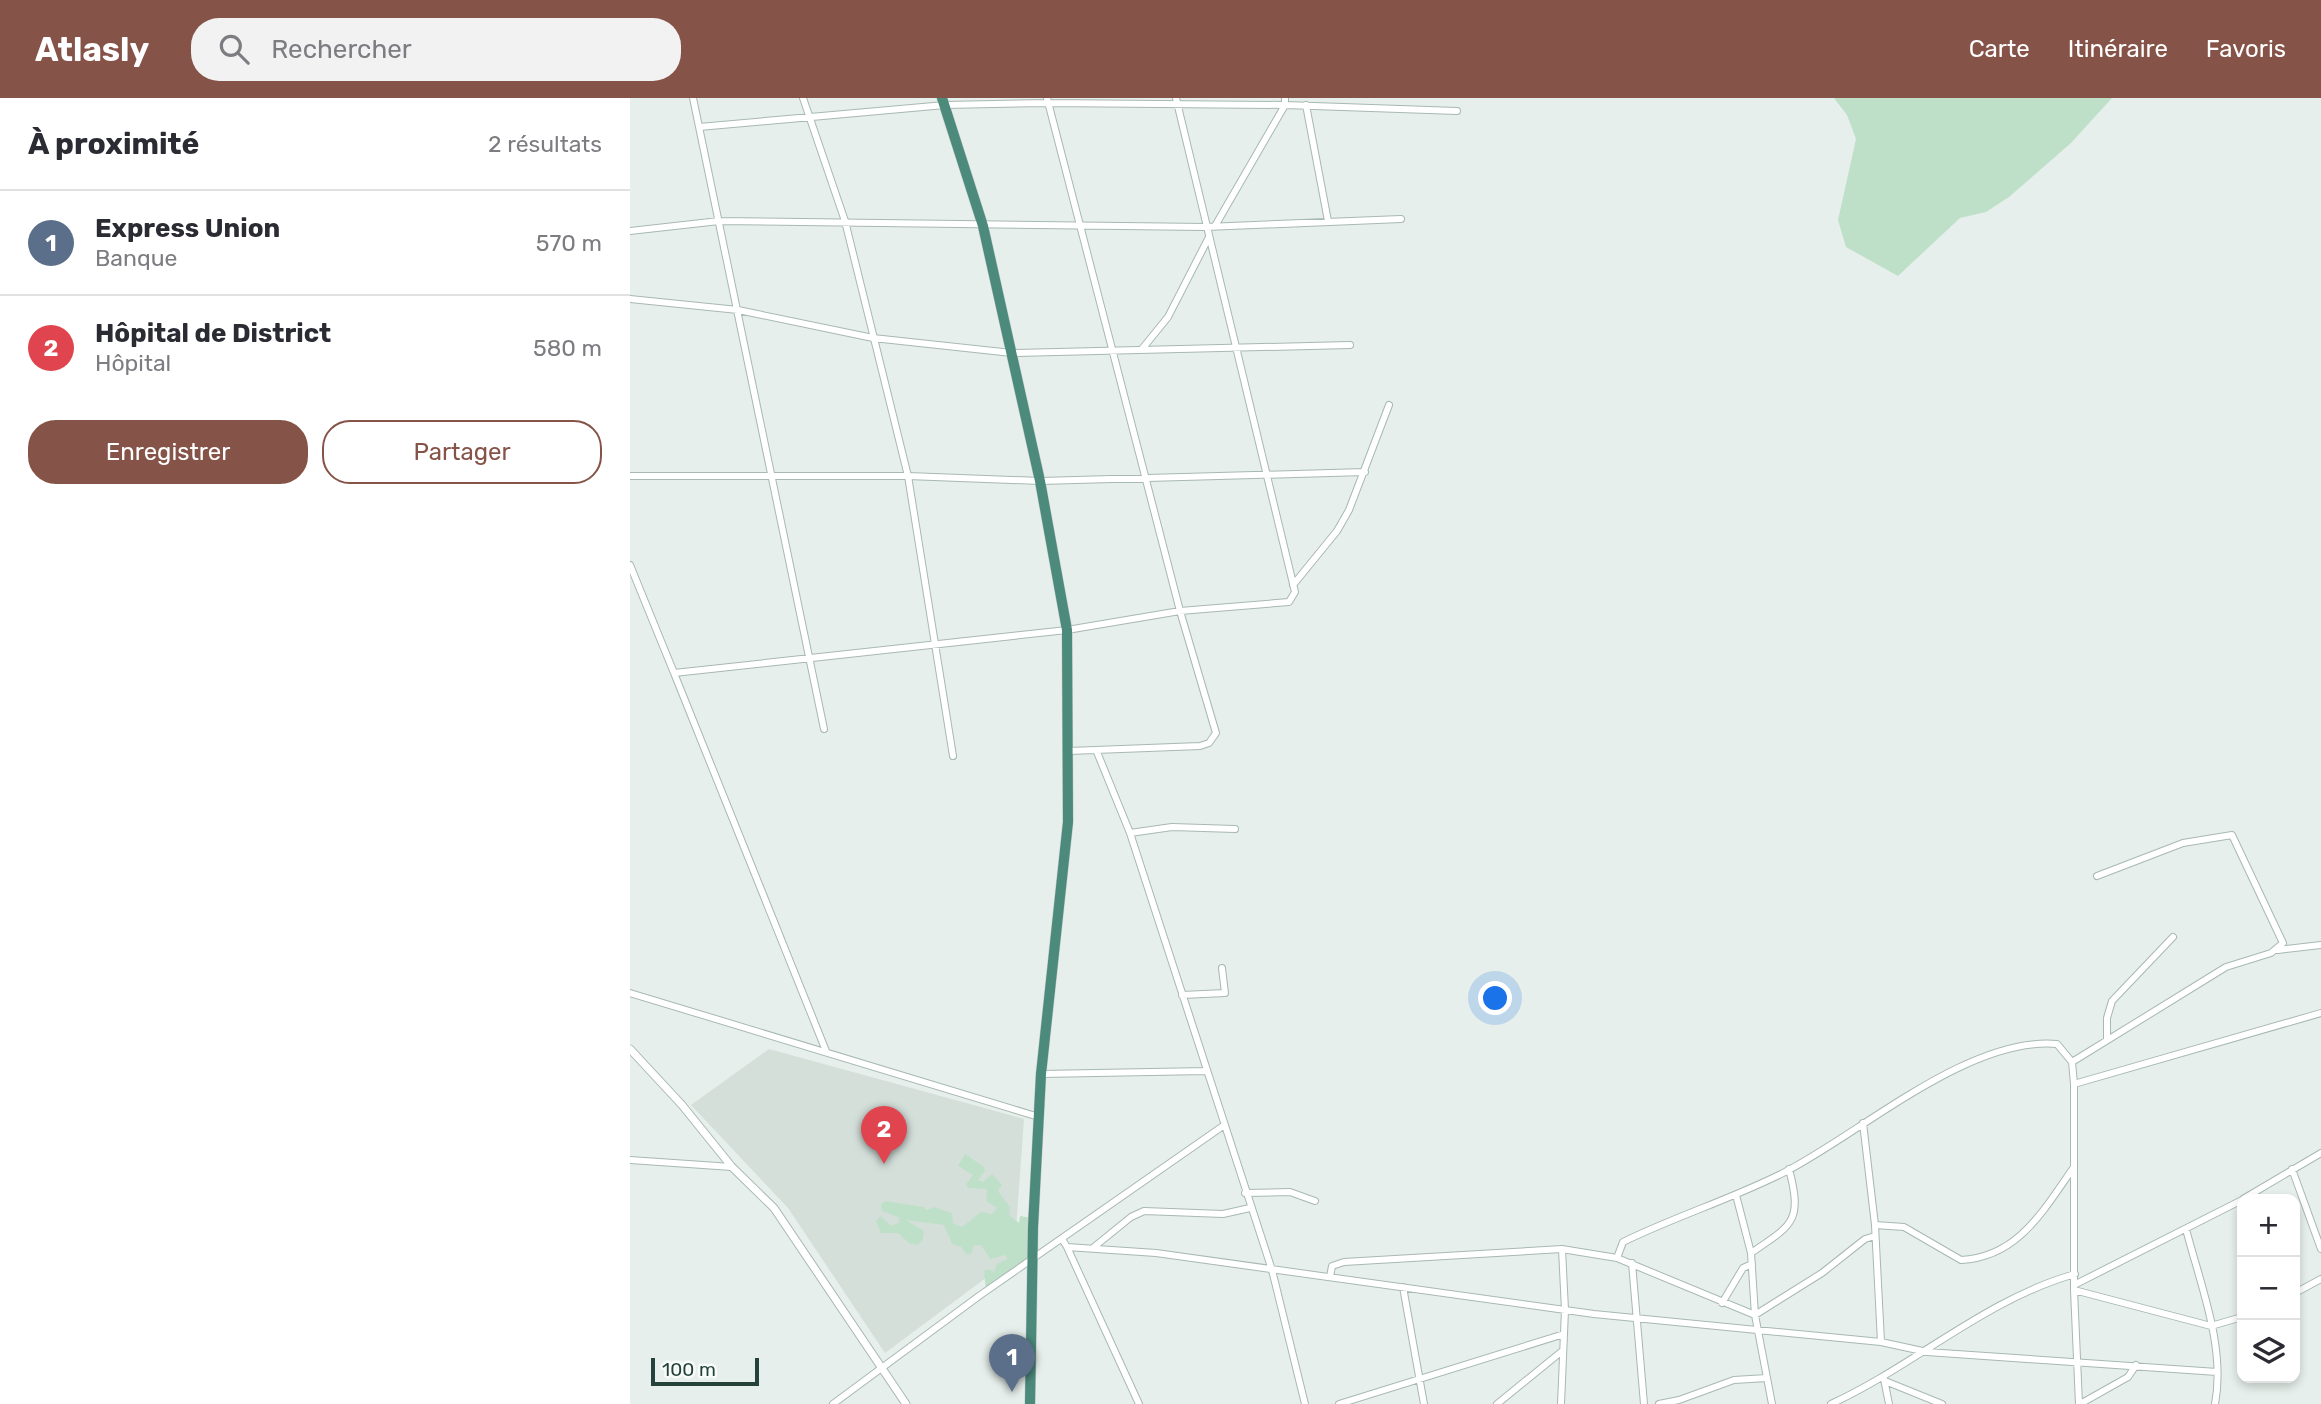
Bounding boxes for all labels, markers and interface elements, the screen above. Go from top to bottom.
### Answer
search box [191,18,681,81]
text: Atlasly [35,30,149,69]
icon: search [215,30,253,68]
text: Rechercher [271,34,412,65]
text: Carte [1969,35,2030,63]
text: Itinéraire [2068,35,2168,63]
text: Favoris [2206,35,2286,63]
text: À proximité [28,126,199,162]
text: 2 résultats [488,130,602,158]
text: Express Union [95,213,280,244]
text: 1 [45,229,57,257]
text: 570 m [536,229,602,257]
text: Banque [95,244,177,272]
text: Hôpital de District [95,318,331,349]
text: 2 [44,334,58,362]
text: 580 m [533,334,602,362]
text: Hôpital [95,349,171,377]
button: Enregistrer [28,420,308,484]
button: Partager [322,420,602,484]
your location [1478,981,1512,1015]
pin: 2 [861,1106,907,1164]
map controls [2237,1194,2300,1383]
button: + [2237,1194,2300,1257]
button: − [2237,1257,2300,1320]
button: layers [2237,1320,2300,1383]
pin: 1 [989,1334,1035,1392]
scale bar [651,1355,760,1387]
text: 100 m [662,1358,716,1381]

